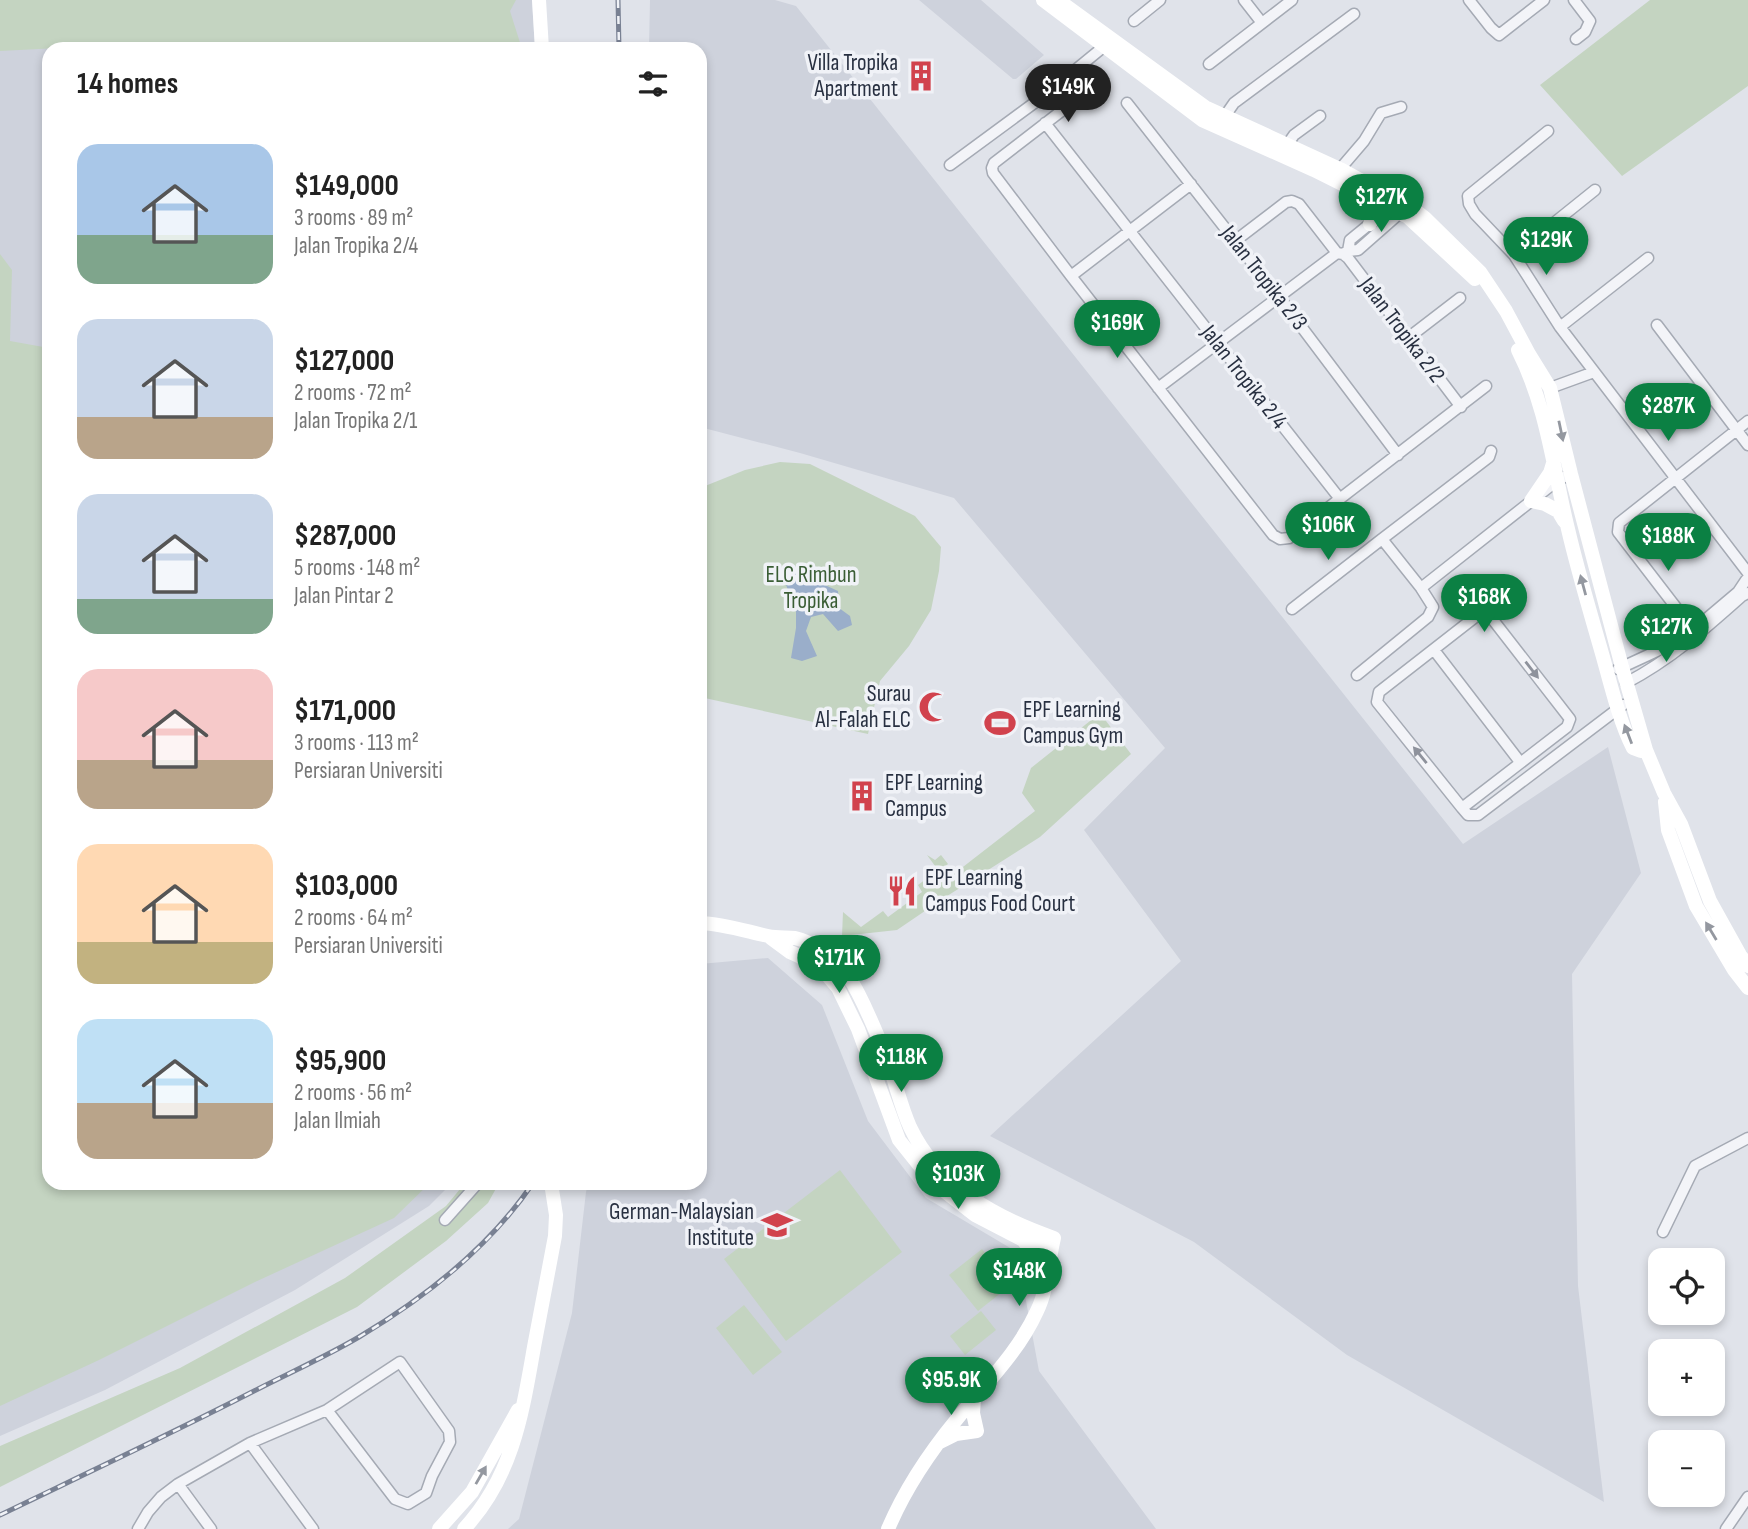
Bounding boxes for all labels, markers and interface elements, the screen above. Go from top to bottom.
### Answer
place label: Villa Tropika Apartment [807,49,898,103]
building icon: Villa Tropika Apartment [904,59,938,93]
pin: $149K [1019,64,1117,124]
icon: filters [634,65,672,103]
text: 14 homes [77,66,178,102]
text: $149K [1041,73,1095,101]
text: $149,000 [294,168,399,204]
icon: home [133,172,217,256]
pin: $127K [1332,174,1430,234]
text: $127K [1355,183,1407,211]
text: 3 rooms · 89 m² [294,204,413,232]
pin: $129K [1497,218,1595,277]
street label: Jalan Tropika 2/3 [1214,219,1314,336]
text: $129K [1519,226,1573,254]
text: Jalan Tropika 2/4 [294,232,418,260]
street label: Jalan Tropika 2/2 [1353,271,1451,388]
pin: $169K [1068,300,1166,360]
text: $169K [1090,309,1144,337]
street label: Jalan Tropika 2/4 [1194,319,1293,435]
text: $127,000 [294,343,394,379]
icon: home [133,347,217,431]
text: 2 rooms · 72 m² [294,379,412,407]
pin: $287K [1619,384,1717,443]
text: $287K [1641,392,1695,420]
text: Jalan Tropika 2/1 [294,407,417,435]
one-way arrow [1556,420,1567,442]
pin: $106K [1279,503,1377,562]
text: $106K [1301,511,1355,539]
pin: $188K [1619,514,1717,573]
text: $287,000 [294,518,396,554]
icon: home [133,522,217,606]
text: $188K [1641,522,1695,550]
text: 5 rooms · 148 m² [294,554,421,582]
park label: ELC Rimbun Tropika [765,561,857,615]
pin: $168K [1435,574,1533,634]
one-way arrow [1578,574,1588,595]
text: Jalan Pintar 2 [294,582,394,610]
text: $168K [1457,583,1511,611]
pin: $127K [1617,604,1715,664]
text: $127K [1640,613,1692,641]
one-way arrow [1524,661,1538,679]
place label: Surau Al-Falah ELC [815,680,911,734]
mosque icon: Surau Al-Falah ELC [917,690,951,724]
text: $171,000 [294,693,396,729]
place label: EPF Learning Campus Gym [1023,696,1123,750]
icon: home [133,697,217,781]
sports icon: EPF Learning Campus Gym [983,706,1017,740]
one-way arrow [1622,724,1633,745]
text: 3 rooms · 113 m² [294,729,419,757]
one-way arrow [1412,746,1427,764]
text: Persiaran Universiti [294,757,443,785]
place label: EPF Learning Campus [885,769,983,823]
building icon: EPF Learning Campus [845,779,879,813]
place label: EPF Learning Campus Food Court [925,864,1075,918]
text: $103,000 [294,868,398,904]
icon: home [133,872,217,956]
restaurant icon: EPF Learning Campus Food Court [885,874,919,908]
text: 2 rooms · 64 m² [294,904,413,932]
one-way arrow [1705,921,1717,940]
text: Persiaran Universiti [294,932,443,960]
pin: $171K [790,936,888,995]
text: $171K [813,944,865,972]
pin: $118K [852,1034,950,1094]
text: $95,900 [294,1043,386,1079]
text: $118K [875,1043,927,1071]
icon: home [133,1047,217,1131]
text: 2 rooms · 56 m² [294,1079,412,1107]
text: Jalan Ilmiah [294,1107,381,1135]
pin: $103K [909,1152,1007,1211]
text: $103K [931,1160,985,1188]
place label: German-Malaysian Institute [609,1198,754,1252]
school or university icon: German-Malaysian Institute [760,1208,794,1242]
pin: $148K [970,1248,1068,1308]
map controls [1648,1248,1725,1507]
button: locate [1648,1248,1725,1325]
text: $148K [992,1257,1046,1285]
button: + [1648,1339,1725,1416]
pin: $95.9K [894,1358,1008,1417]
text: $95.9K [921,1366,981,1394]
button: − [1648,1430,1725,1507]
one-way arrow [475,1466,487,1485]

